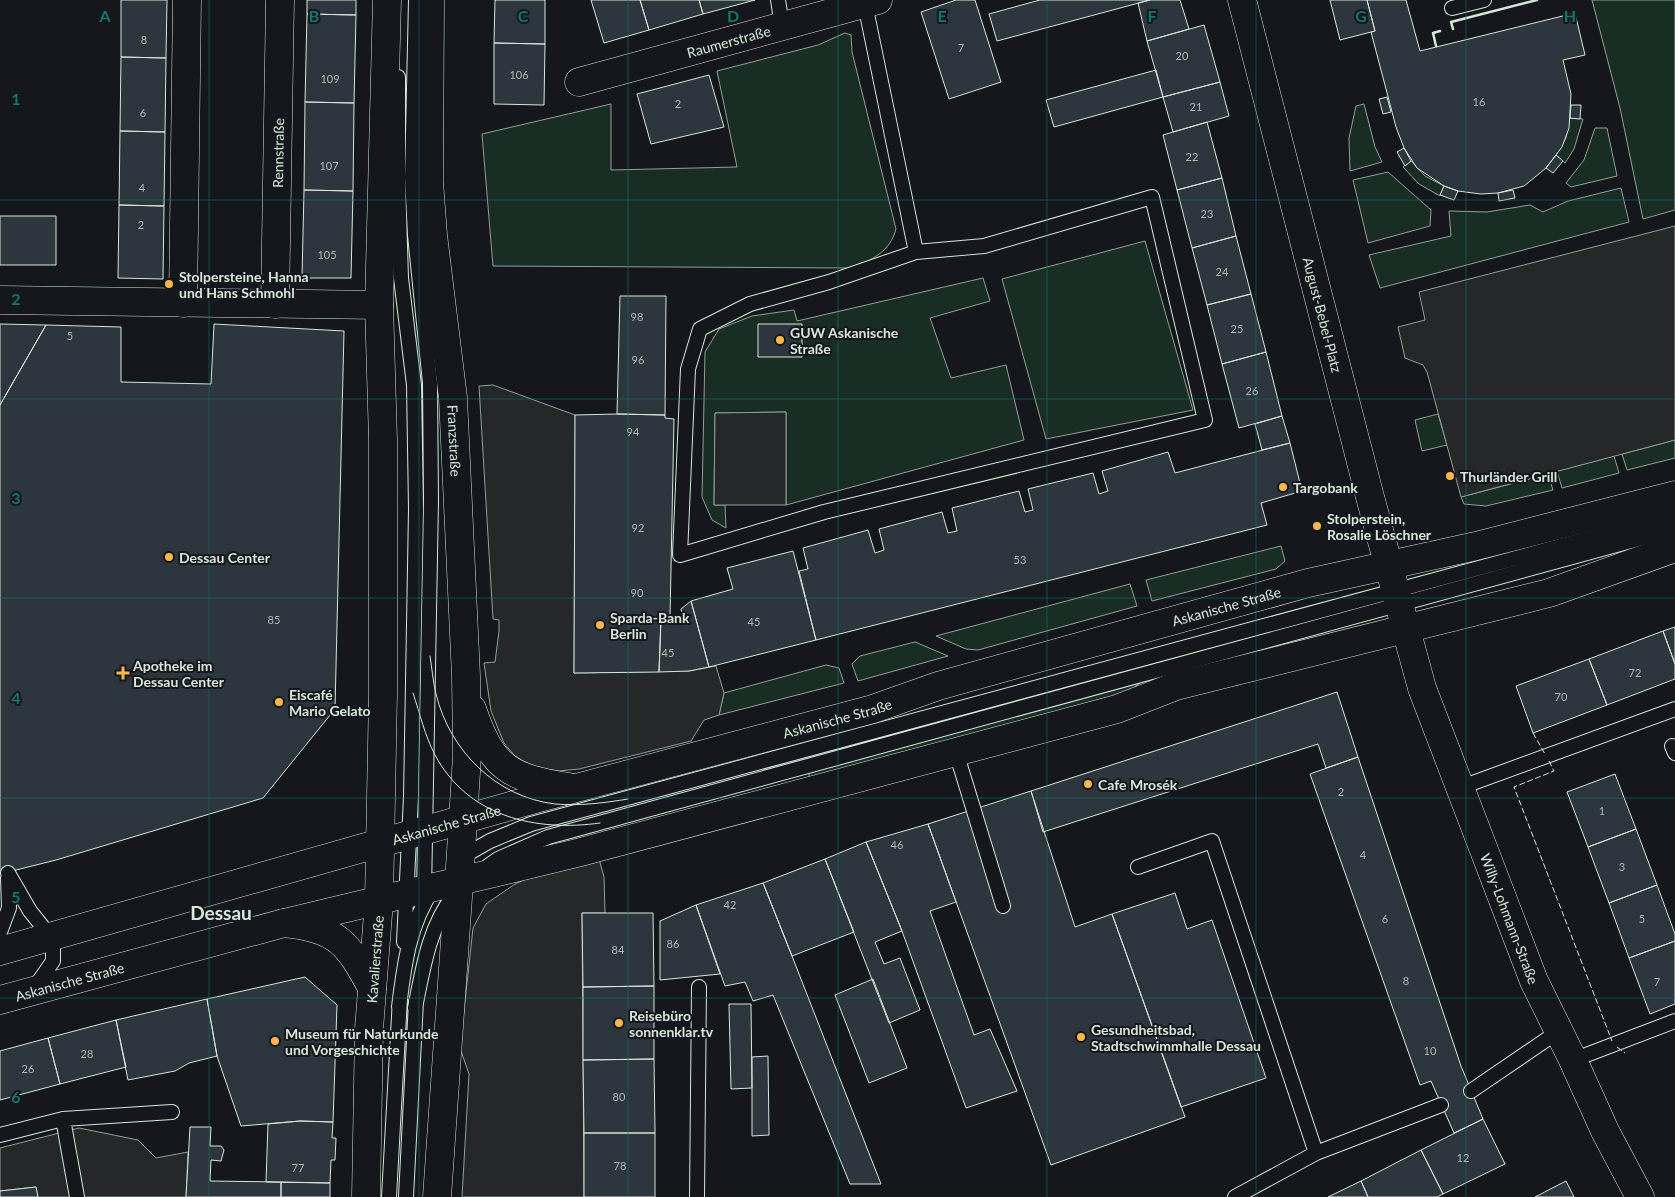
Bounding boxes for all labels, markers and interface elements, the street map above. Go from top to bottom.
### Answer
text: A [98,6,111,25]
text: B [309,6,319,25]
text: C [518,6,529,25]
text: D [727,6,739,25]
text: E [937,6,947,25]
text: F [1147,6,1157,25]
text: G [1355,6,1367,25]
text: H [1564,6,1576,25]
street label: Raumerstraße [685,21,772,61]
house number: 8 [141,33,147,46]
house number: 7 [958,41,964,54]
house number: 20 [1176,49,1189,62]
house number: 106 [509,68,529,81]
house number: 109 [320,72,340,85]
text: 1 [11,89,21,108]
house number: 16 [1473,95,1485,108]
house number: 2 [675,97,681,110]
house number: 21 [1190,100,1202,113]
house number: 6 [140,106,146,119]
street label: Rennstraße [268,118,287,188]
house number: 22 [1186,150,1198,163]
house number: 107 [319,159,339,172]
house number: 4 [139,181,146,194]
house number: 23 [1201,207,1213,220]
house number: 2 [138,218,144,231]
house number: 105 [317,248,337,261]
street label: August-Bebel-Platz [1300,255,1346,374]
house number: 24 [1216,265,1229,278]
place label: Stolpersteine, Hanna und Hans Schmohl [179,268,309,301]
marker: Stolpersteine, Hanna und Hans Schmohl [163,278,175,290]
text: 2 [11,289,21,308]
house number: 98 [631,310,643,323]
house number: 25 [1231,322,1243,335]
place label: GUW Askanische Straße [790,324,899,357]
house number: 5 [67,329,73,342]
marker: GUW Askanische Straße [774,334,786,346]
house number: 96 [632,353,644,366]
house number: 26 [1246,384,1258,397]
street label: Franzstraße [445,404,465,477]
house number: 94 [627,425,640,438]
place label: Thurländer Grill [1460,468,1557,485]
marker: Thurländer Grill [1444,470,1456,482]
place label: Targobank [1293,479,1358,496]
marker: Targobank [1277,481,1289,493]
text: 3 [11,488,21,507]
place label: Stolperstein, Rosalie Löschner [1327,510,1432,543]
marker: Stolperstein, Rosalie Löschner [1311,520,1323,532]
house number: 92 [632,521,644,534]
place label: Dessau Center [179,549,271,566]
marker: Dessau Center [163,551,175,563]
house number: 53 [1014,553,1026,566]
street label: Askanische Straße [1170,583,1282,629]
house number: 90 [631,586,644,599]
place label: Sparda-Bank Berlin [610,609,690,642]
house number: 85 [268,613,280,626]
house number: 45 [748,615,760,628]
marker: Sparda-Bank Berlin [594,619,606,631]
house number: 45 [662,646,674,659]
place label: Apotheke im Dessau Center [132,657,225,690]
house number: 72 [1629,666,1641,679]
marker: Apotheke im Dessau Center [117,667,129,679]
place label: Eiscafé Mario Gelato [289,686,371,719]
text: 4 [11,688,21,707]
house number: 70 [1555,690,1568,703]
street label: Askanische Straße [781,695,894,741]
marker: Eiscafé Mario Gelato [273,696,285,708]
place label: Cafe Mrosék [1098,776,1178,793]
marker: Cafe Mrosék [1082,778,1094,790]
house number: 2 [1338,785,1344,798]
street label: Askanische Straße [390,801,503,848]
house number: 1 [1599,804,1605,817]
house number: 46 [891,838,903,851]
house number: 4 [1360,848,1367,861]
street label: Willy-Lohmann-Straße [1477,851,1543,986]
house number: 3 [1619,860,1625,873]
text: 5 [11,887,21,906]
house number: 42 [724,898,736,911]
district label: Dessau [190,901,252,924]
house number: 6 [1382,912,1388,925]
house number: 5 [1639,912,1645,925]
street label: Kavalierstraße [363,915,386,1004]
house number: 86 [667,937,679,950]
house number: 84 [612,943,625,956]
street label: Askanische Straße [13,958,126,1004]
house number: 8 [1403,974,1409,987]
house number: 7 [1654,975,1660,988]
place label: Reisebüro sonnenklar.tv [629,1007,714,1040]
marker: Reisebüro sonnenklar.tv [613,1017,625,1029]
place label: Gesundheitsbad, Stadtschwimmhalle Dessau [1091,1021,1261,1054]
place label: Museum für Naturkunde und Vorgeschichte [285,1025,439,1058]
marker: Gesundheitsbad, Stadtschwimmhalle Dessau [1075,1031,1087,1043]
marker: Museum für Naturkunde und Vorgeschichte [269,1035,281,1047]
house number: 10 [1424,1044,1437,1057]
house number: 28 [81,1047,93,1060]
house number: 26 [22,1062,34,1075]
text: 6 [11,1087,21,1106]
house number: 80 [613,1090,626,1103]
house number: 12 [1457,1151,1469,1164]
house number: 78 [614,1159,626,1172]
house number: 77 [292,1161,304,1174]

